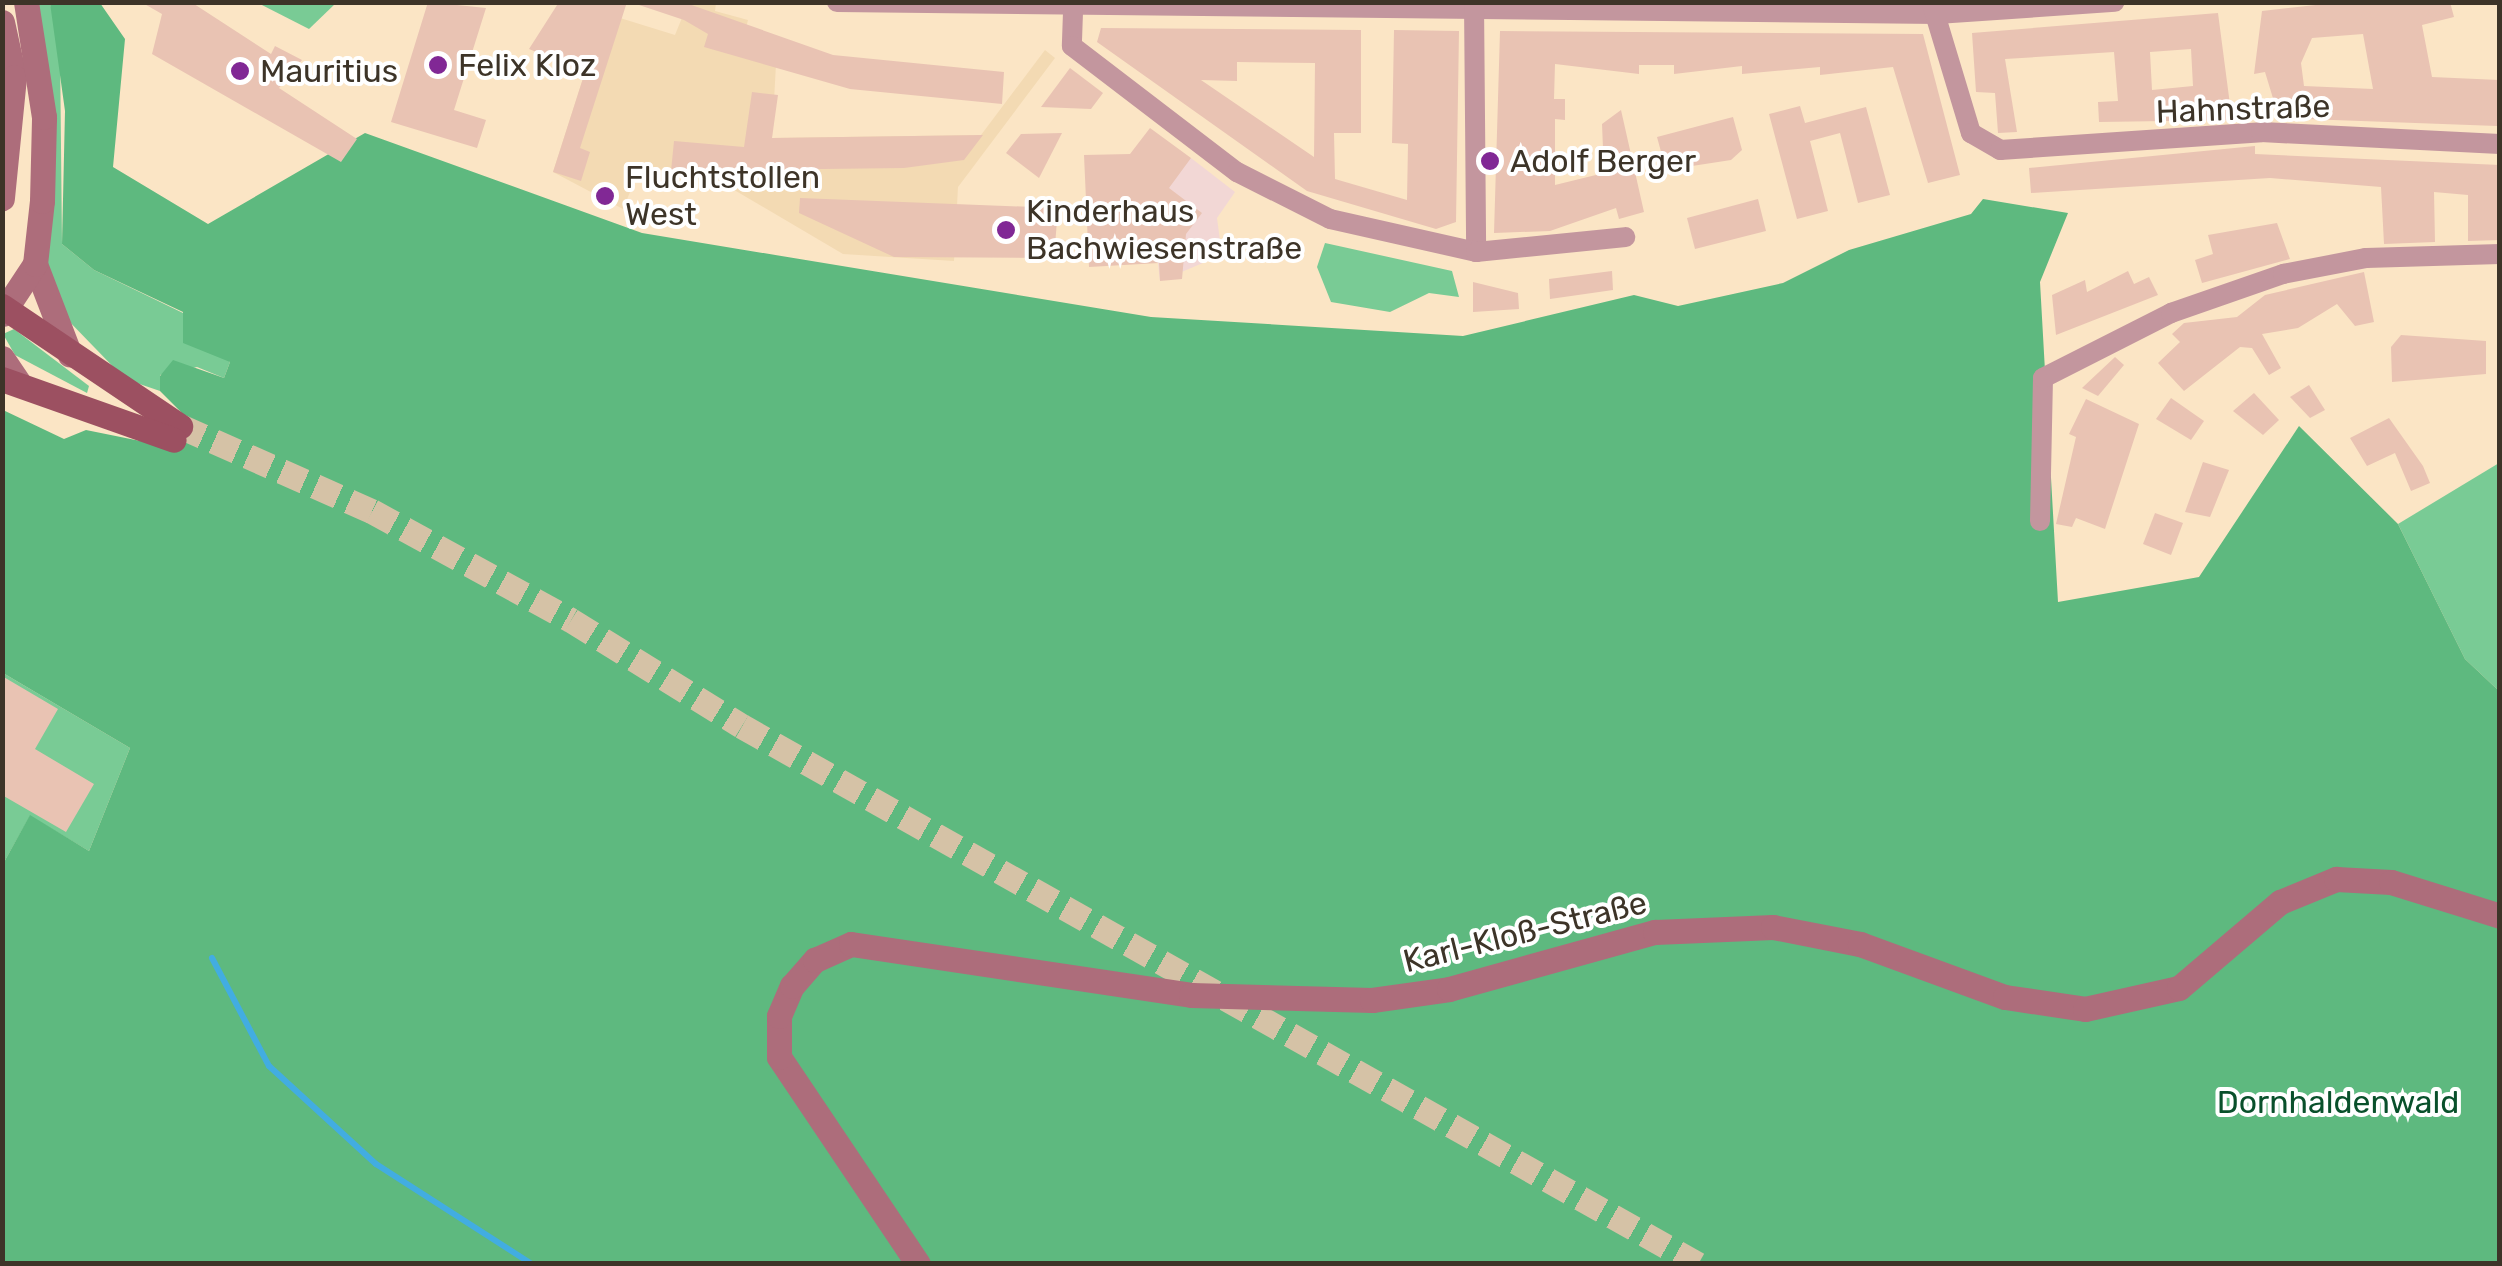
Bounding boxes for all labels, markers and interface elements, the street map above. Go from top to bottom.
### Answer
place label: Felix Kloz [458,46,596,84]
place label: Mauritius [260,52,398,90]
marker: Felix Kloz [427,54,449,76]
marker: Mauritius [229,60,251,82]
street label: Hahnstraße [2155,87,2331,131]
place label: Adolf Berger [1510,142,1697,180]
marker: Adolf Berger [1479,150,1501,172]
place label: Fluchtstollen West [625,159,820,234]
marker: Fluchtstollen West [594,185,616,207]
place label: Kinderhaus Bachwiesenstraße [1026,193,1302,268]
marker: Kinderhaus Bachwiesenstraße [995,219,1017,241]
street label: Karl-Kloß-Straße [1399,883,1651,981]
park label: Dornhaldenwald [2217,1083,2459,1121]

